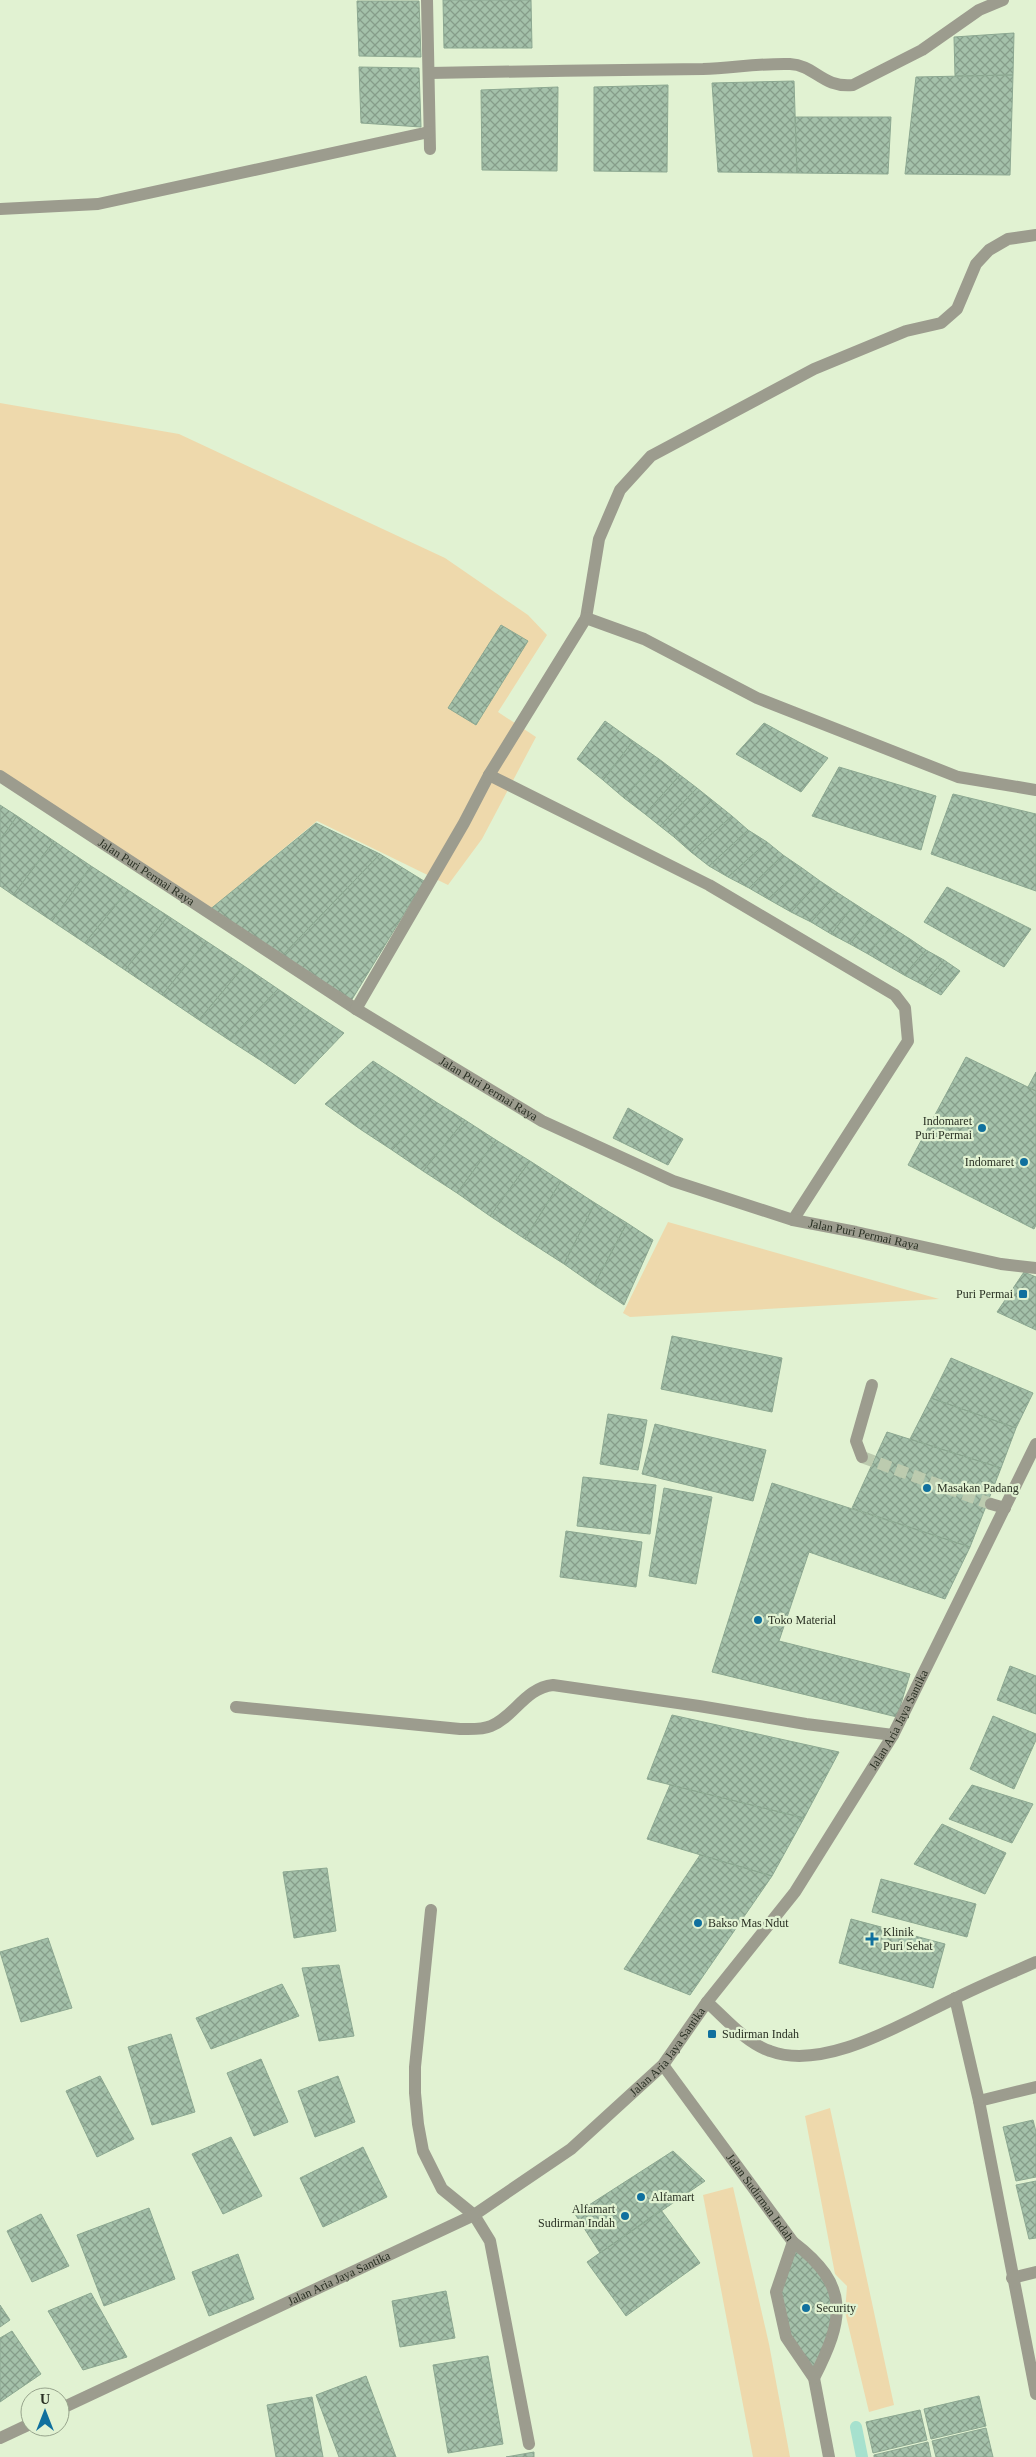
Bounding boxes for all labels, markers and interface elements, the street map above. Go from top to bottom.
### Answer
street label: Jalan Puri Permai Raya [96,835,198,909]
street label: Jalan Puri Permai Raya [437,1054,541,1124]
place label: Indomaret Puri Permai [915,1114,973,1142]
marker: Indomaret Puri Permai [976,1122,988,1134]
place label: Indomaret [965,1155,1015,1169]
marker: Indomaret [1018,1156,1030,1168]
street label: Jalan Puri Permai Raya [807,1216,921,1253]
place label: Puri Permai [956,1287,1014,1301]
marker: Puri Permai [1017,1288,1029,1300]
place label: Masakan Padang [937,1481,1019,1495]
marker: Masakan Padang [921,1482,933,1494]
place label: Toko Material [768,1613,837,1627]
marker: Toko Material [752,1614,764,1626]
street label: Jalan Aria Jaya Santika [866,1667,931,1772]
place label: Bakso Mas Ndut [708,1916,789,1930]
marker: Bakso Mas Ndut [692,1917,704,1929]
place label: Klinik Puri Sehat [883,1925,933,1953]
marker: Klinik Puri Sehat [865,1932,879,1946]
street label: Jalan Aria Jaya Santika [627,2004,708,2099]
place label: Sudirman Indah [722,2027,799,2041]
marker: Sudirman Indah [706,2028,718,2040]
street label: Jalan Sudirman Indah [723,2151,797,2244]
place label: Alfamart [651,2190,695,2204]
marker: Alfamart [635,2191,647,2203]
place label: Alfamart Sudirman Indah [538,2202,616,2230]
marker: Alfamart Sudirman Indah [619,2210,631,2222]
street label: Jalan Aria Jaya Santika [285,2248,393,2308]
place label: Security [816,2301,856,2315]
marker: Security [800,2302,812,2314]
north arrow [20,2387,70,2437]
text: U [40,2392,50,2407]

